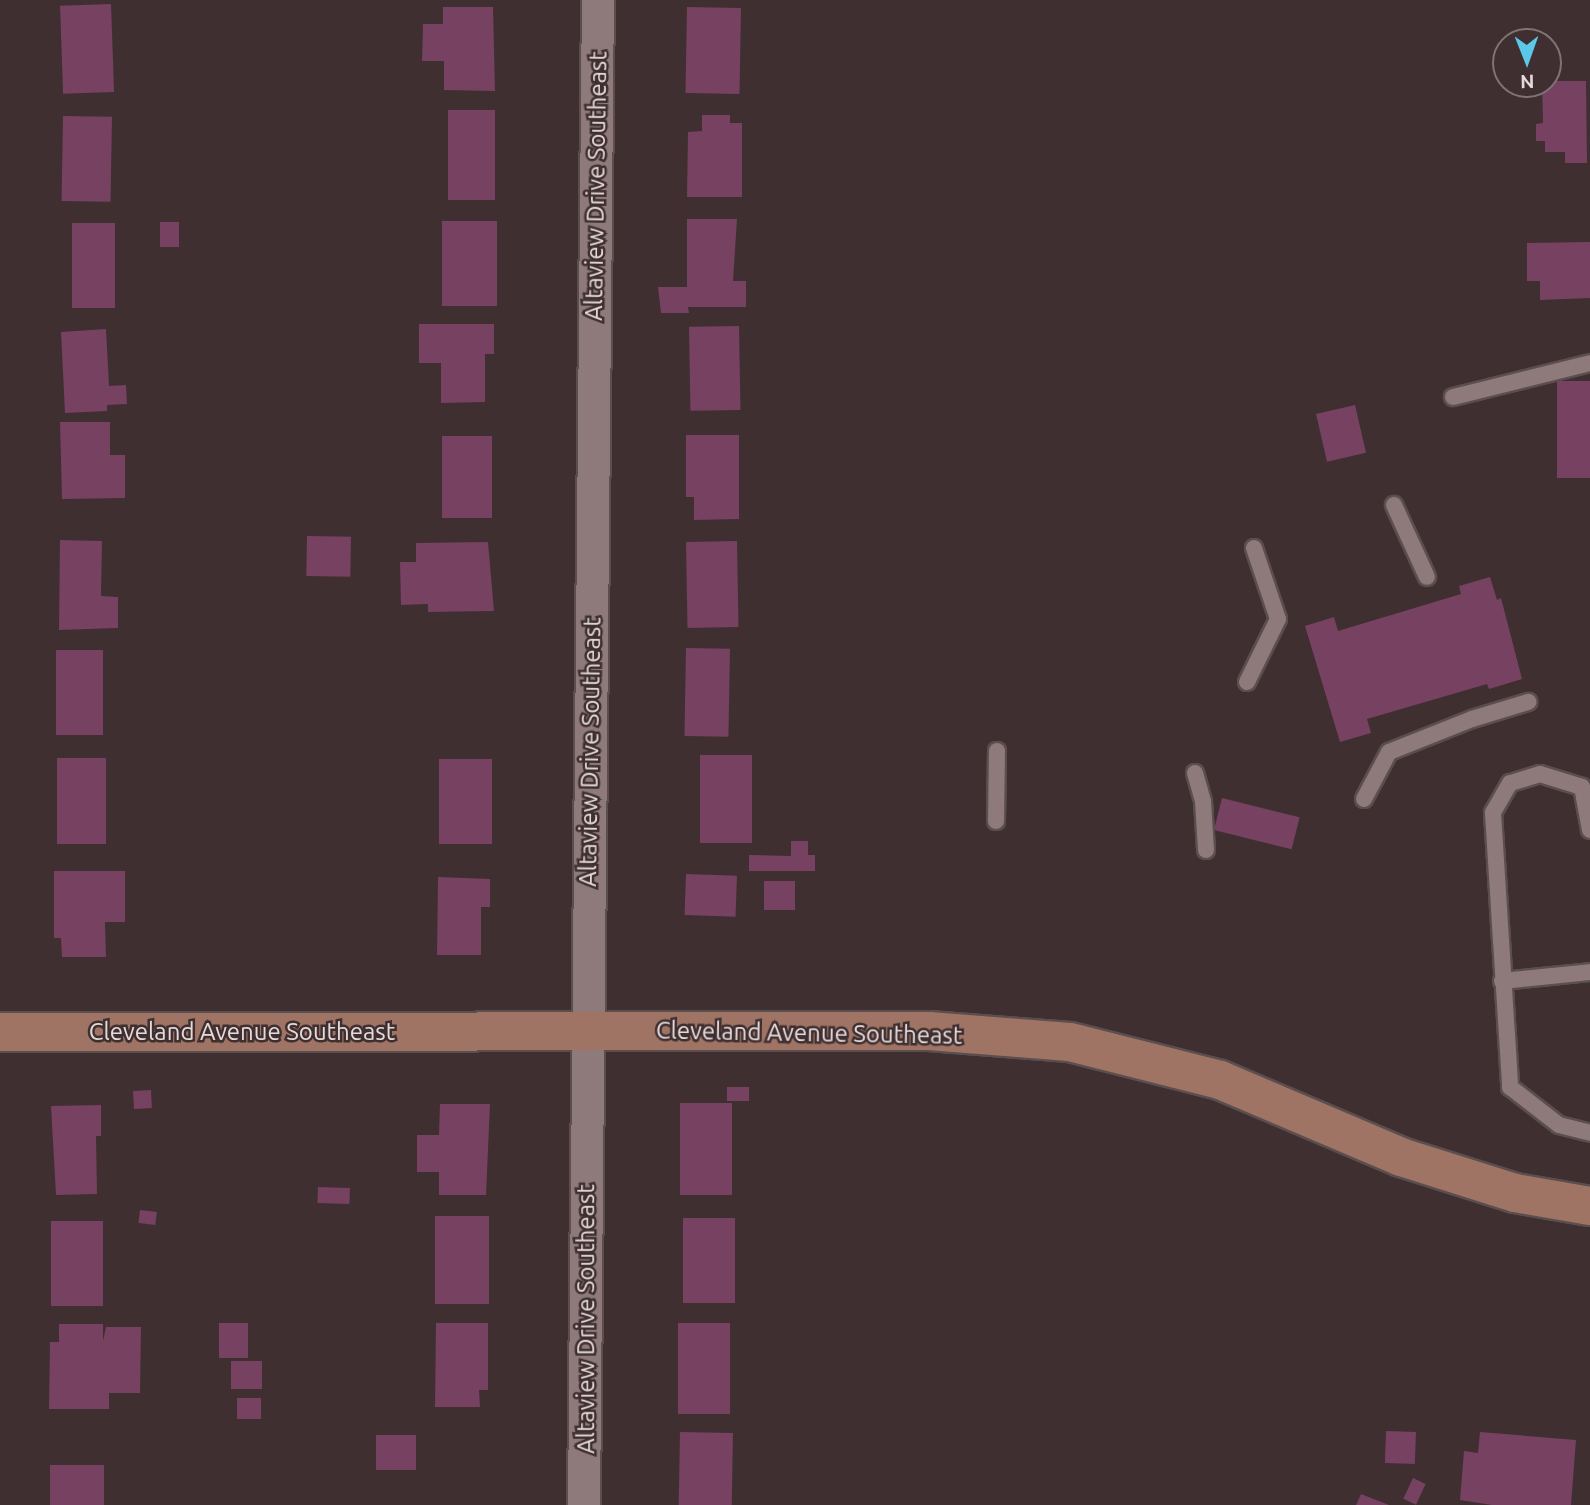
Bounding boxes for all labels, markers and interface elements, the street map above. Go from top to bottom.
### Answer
north arrow [1492,28,1562,98]
street label: Altaview Drive Southeast [579,51,613,321]
text: N [1520,71,1535,93]
street label: Altaview Drive Southeast [573,617,607,887]
street label: Cleveland Avenue Southeast [656,1016,962,1050]
street label: Cleveland Avenue Southeast [89,1018,395,1046]
street label: Altaview Drive Southeast [572,1184,600,1454]

